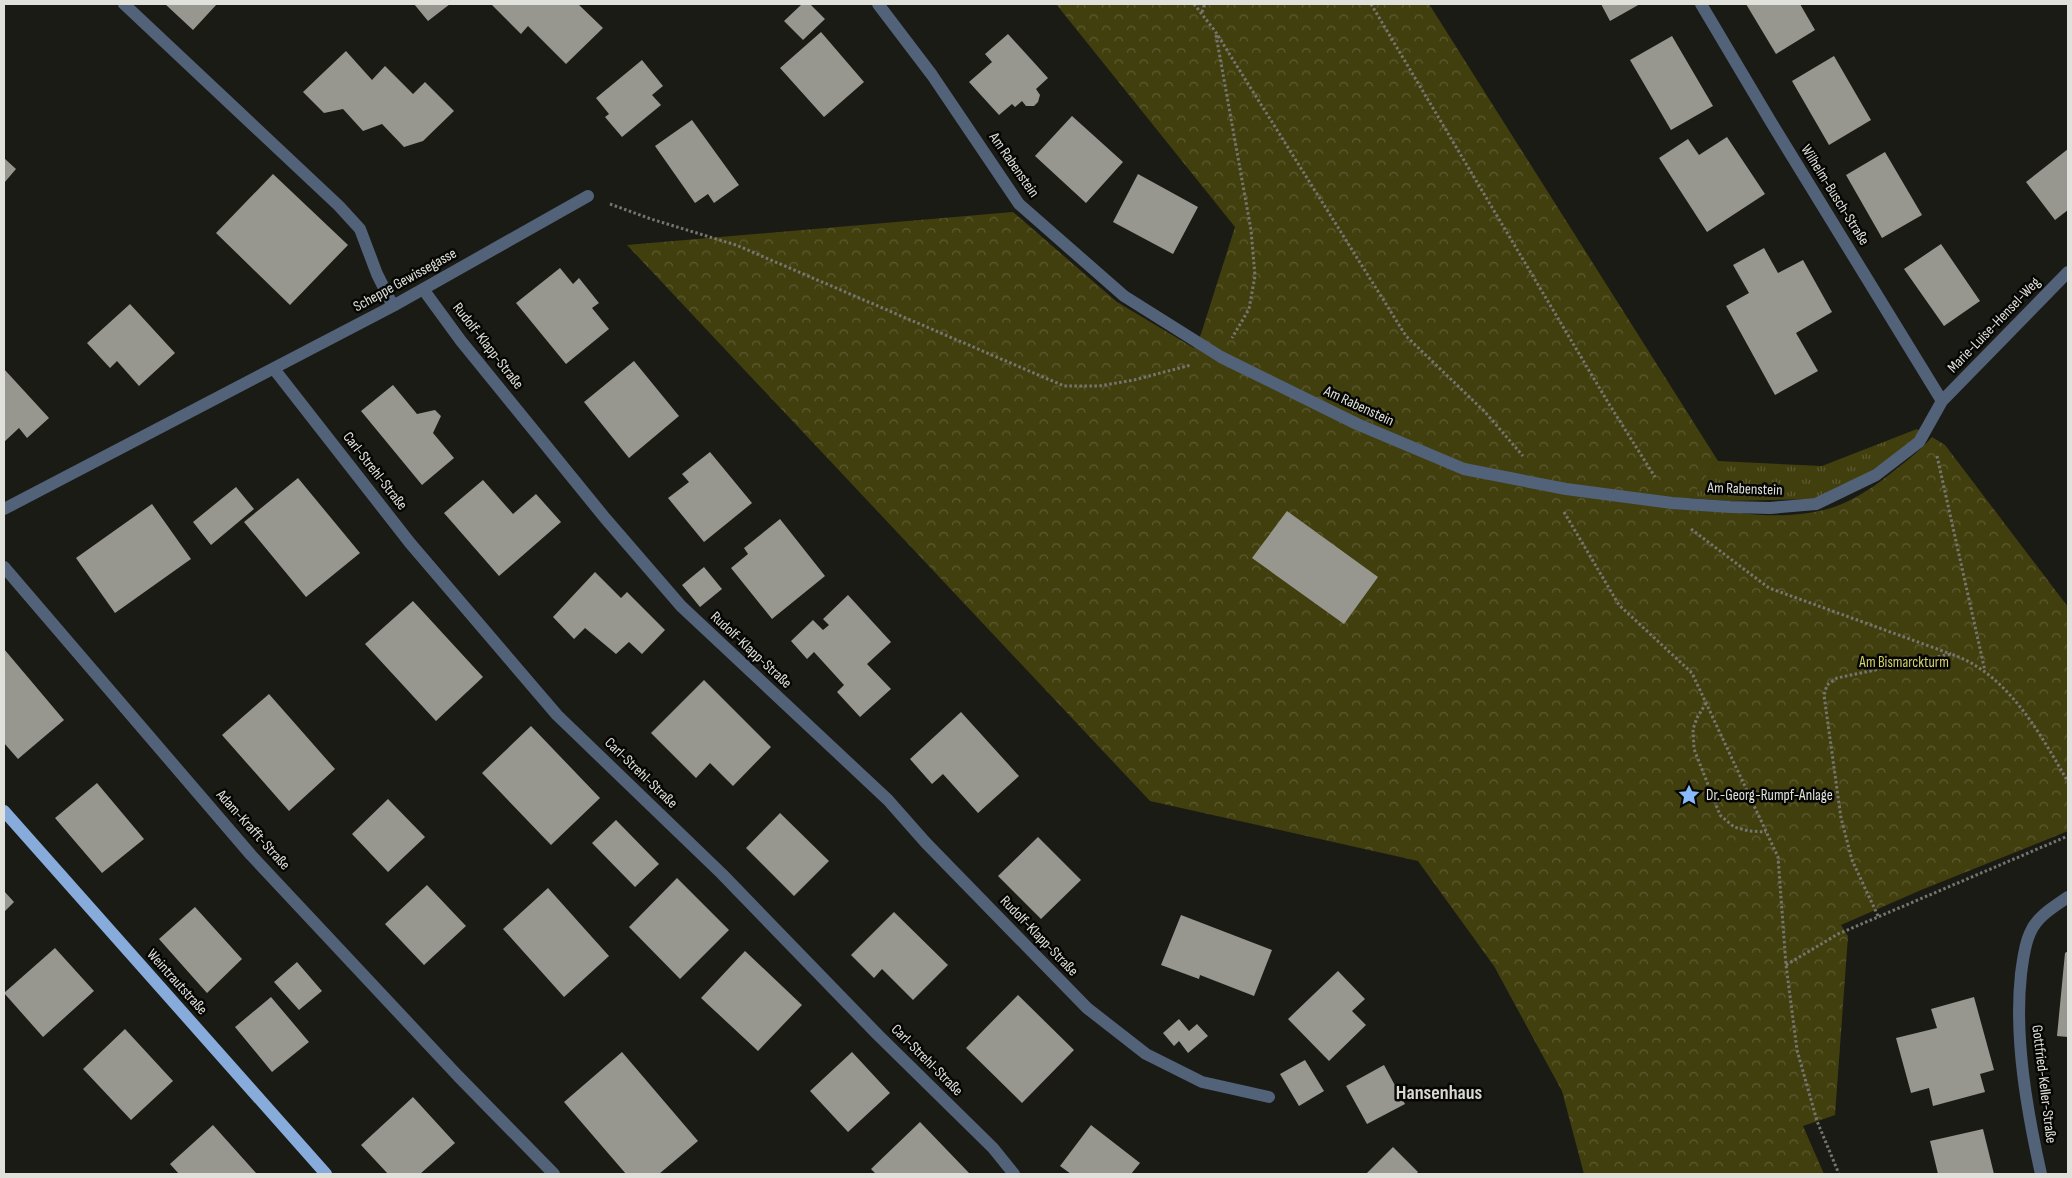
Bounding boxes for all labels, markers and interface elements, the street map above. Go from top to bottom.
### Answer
street label: Am Rabenstein [984,128,1043,201]
street label: Wilhelm-Busch-Straße [1796,141,1874,249]
street label: Scheppe Gewissegasse [350,244,460,316]
street label: Marie-Luise-Hensel-Weg [1943,273,2045,377]
street label: Rudolf-Klapp-Straße [448,299,528,393]
street label: Am Rabenstein [1320,381,1397,430]
street label: Carl-Strehl-Straße [339,428,411,514]
street label: Am Rabenstein [1706,478,1783,500]
street label: Rudolf-Klapp-Straße [706,607,796,693]
park label: Am Bismarckturm [1858,653,1949,672]
street label: Carl-Strehl-Straße [601,733,681,813]
place icon: Dr.-Georg-Rumpf-Anlage [1676,782,1702,808]
street label: Adam-Krafft-Straße [211,785,294,874]
place label: Dr.-Georg-Rumpf-Anlage [1706,786,1833,805]
street label: Rudolf-Klapp-Straße [996,892,1082,980]
street label: Weintrautstraße [142,945,212,1019]
street label: Carl-Strehl-Straße [887,1020,967,1100]
street label: Gottfried-Keller-Straße [2027,1024,2061,1144]
district label: Hansenhaus [1396,1081,1482,1105]

